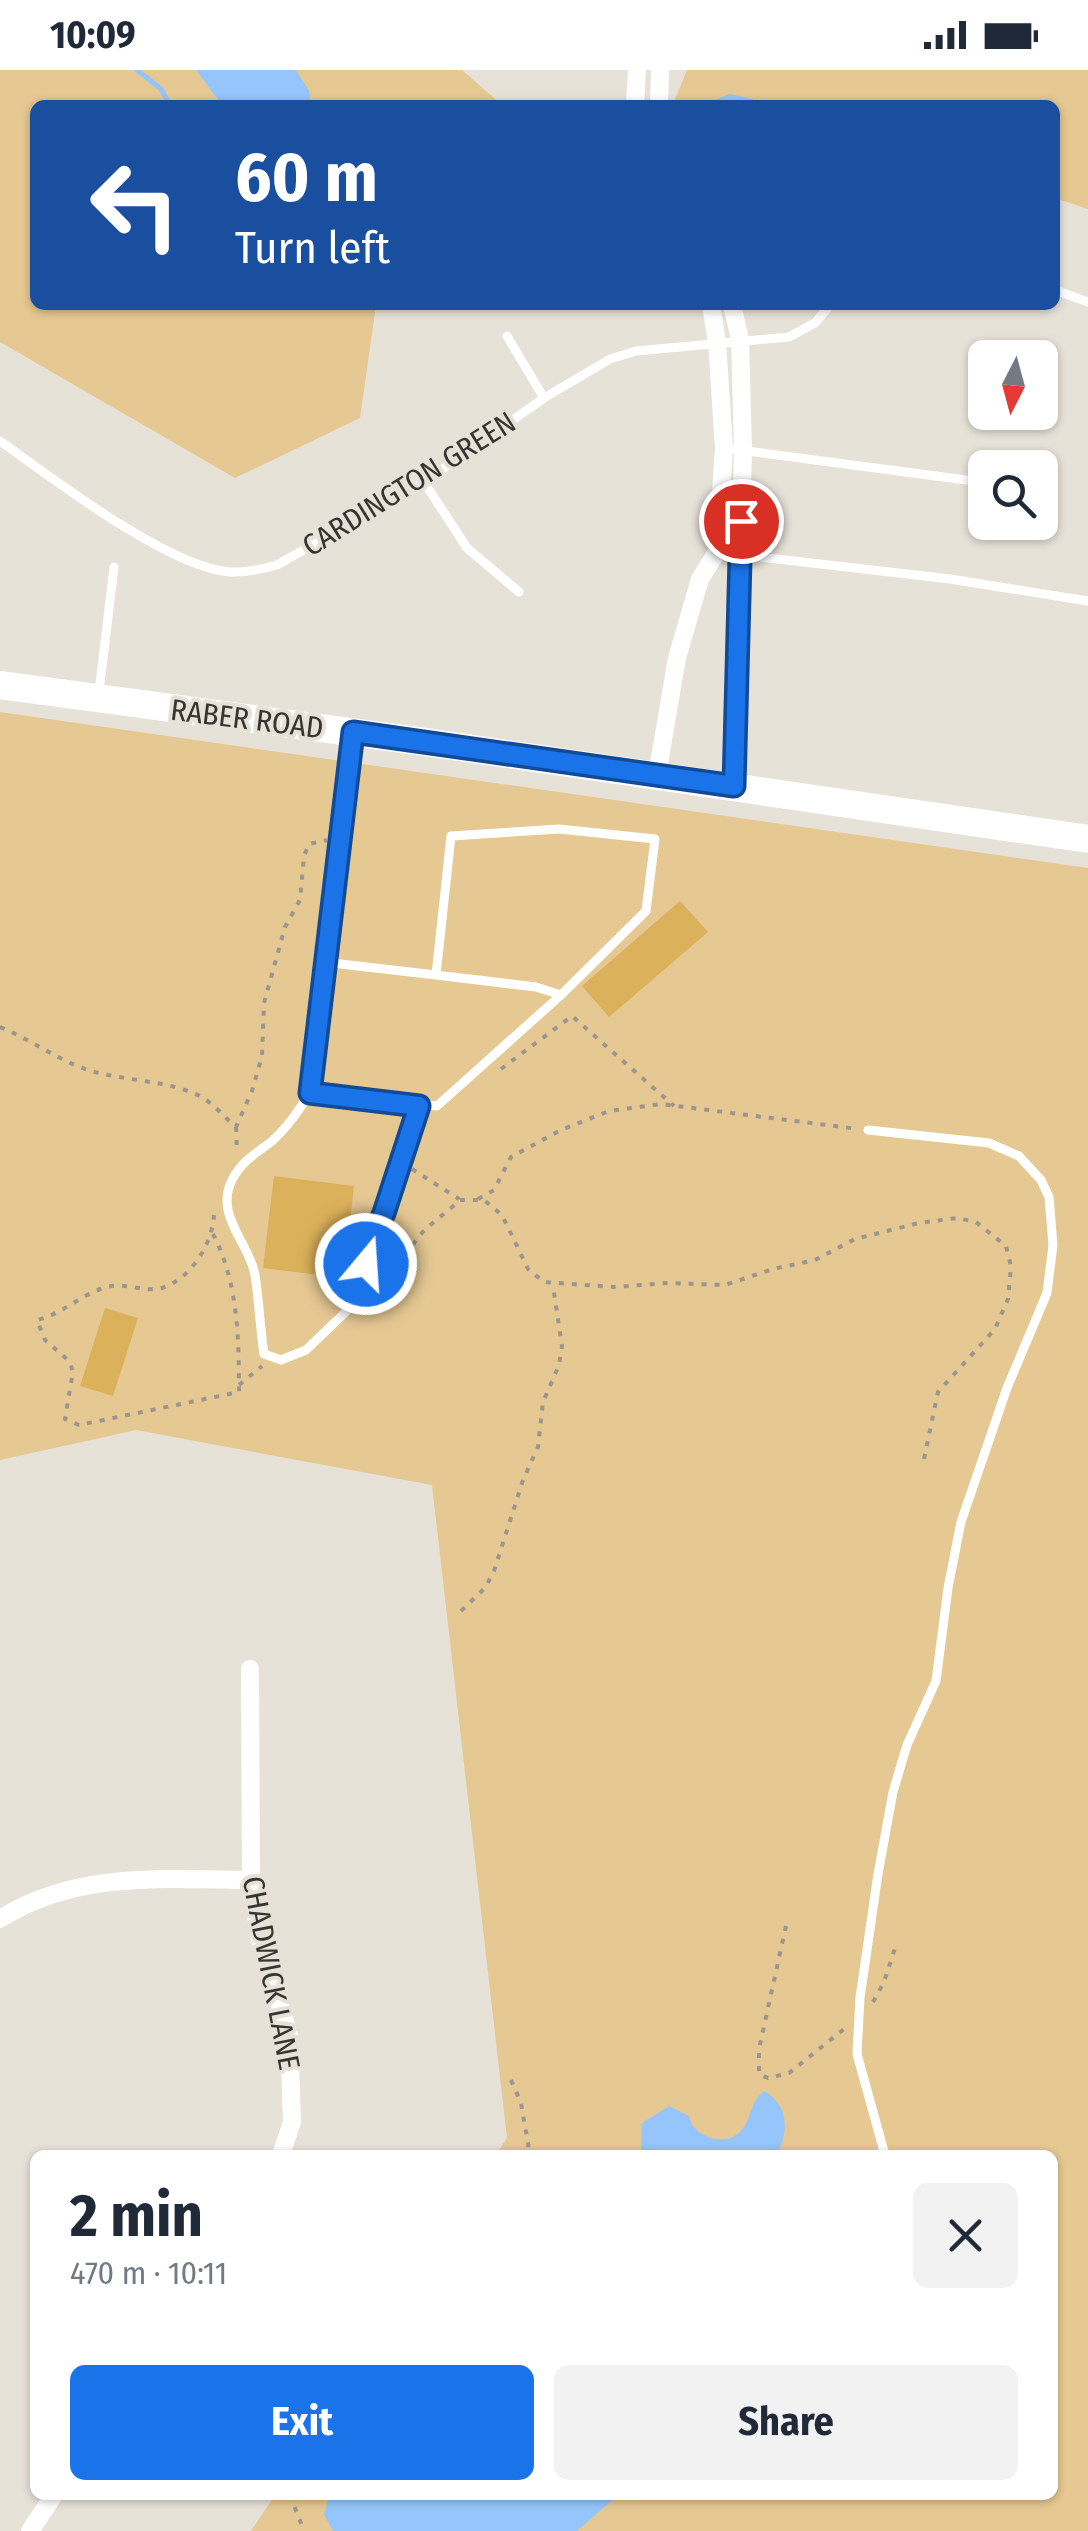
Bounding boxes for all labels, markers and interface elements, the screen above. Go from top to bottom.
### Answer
text: 10:09 [50,12,136,58]
text: 60 m [235,136,378,220]
icon: left [70,140,200,270]
text: Turn left [235,221,390,275]
north arrow [968,340,1058,430]
map controls [968,340,1058,540]
street label: CARDINGTON GREEN [296,404,522,564]
button: search [968,450,1058,540]
pin [699,479,784,564]
icon: arrive [714,494,769,549]
street label: RABER ROAD [168,692,326,746]
position arrow [314,1212,418,1316]
street label: CHADWICK LANE [235,1873,307,2073]
text: 2 min [70,2180,203,2252]
button: close [913,2183,1018,2288]
text: 470 m · 10:11 [70,2254,227,2292]
button: Exit [70,2365,534,2480]
button: Share [554,2365,1018,2480]

